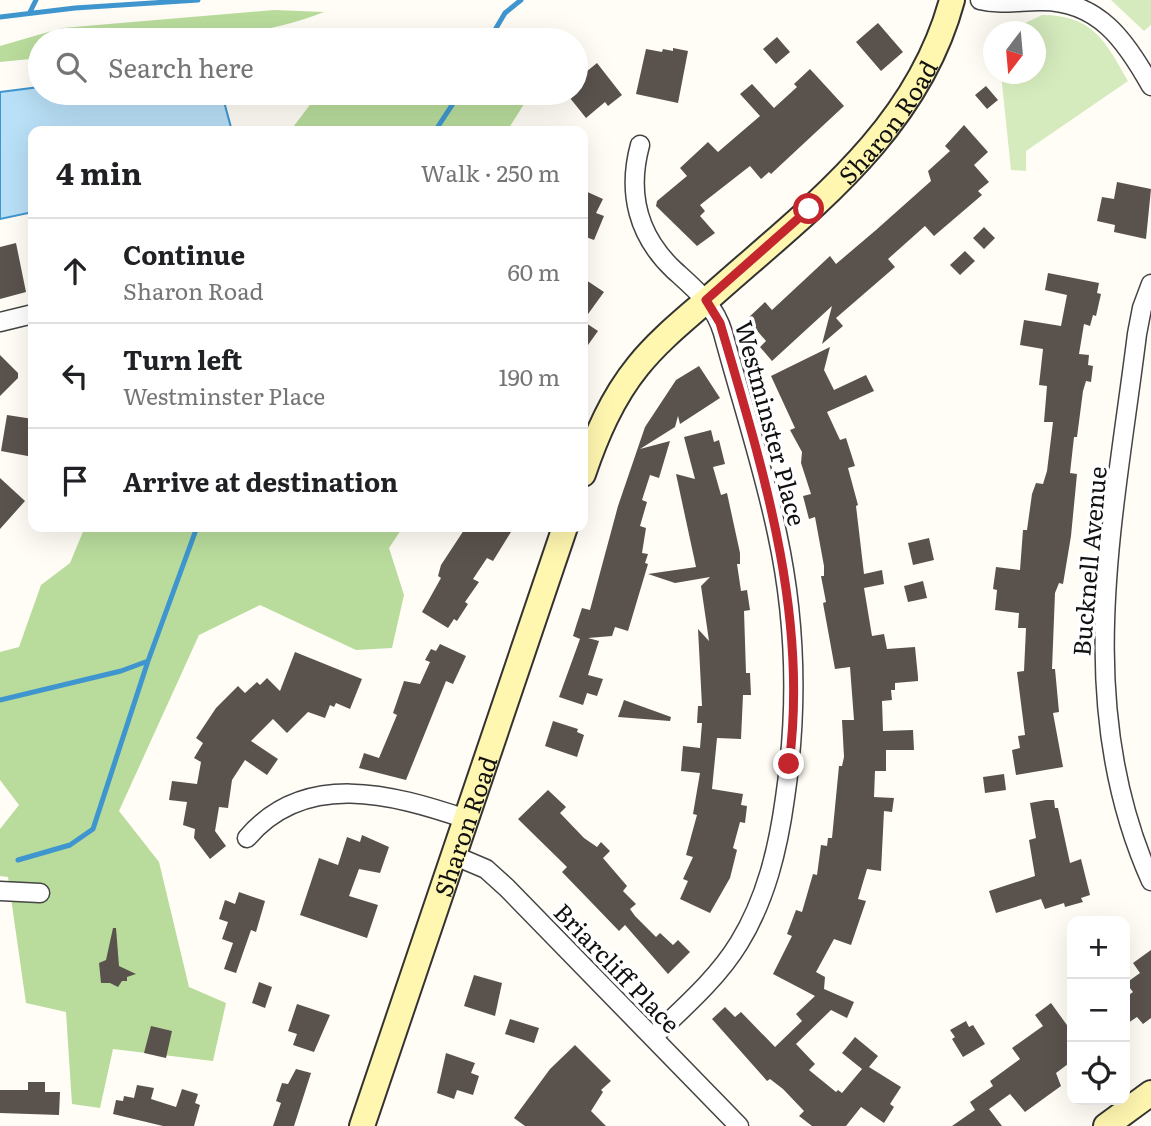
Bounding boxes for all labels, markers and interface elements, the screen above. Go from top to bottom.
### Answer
north arrow [983,21,1046,84]
search box [28,28,588,105]
text: Search here [108,47,254,86]
icon: search [52,48,90,86]
street label: Sharon Road [829,53,944,191]
text: 4 min [56,150,142,194]
text: Walk · 250 m [421,155,560,189]
route start [793,193,824,224]
text: Continue [123,234,245,273]
icon: ahead [56,252,94,290]
text: 60 m [507,254,560,288]
text: Sharon Road [123,273,264,307]
street label: Westminster Place [728,317,816,529]
text: Turn left [123,339,242,378]
icon: left [56,357,94,395]
text: 190 m [498,359,560,393]
text: Westminster Place [123,378,325,412]
text: Arrive at destination [123,461,398,500]
icon: arrive [56,462,94,500]
street label: Bucknell Avenue [1062,465,1114,657]
route end [773,748,804,779]
street label: Sharon Road [424,750,504,901]
street label: Briarcliff Place [547,894,689,1040]
map controls [1067,916,1130,1105]
button: + [1067,916,1130,979]
button: − [1067,979,1130,1042]
button: locate [1067,1042,1130,1105]

